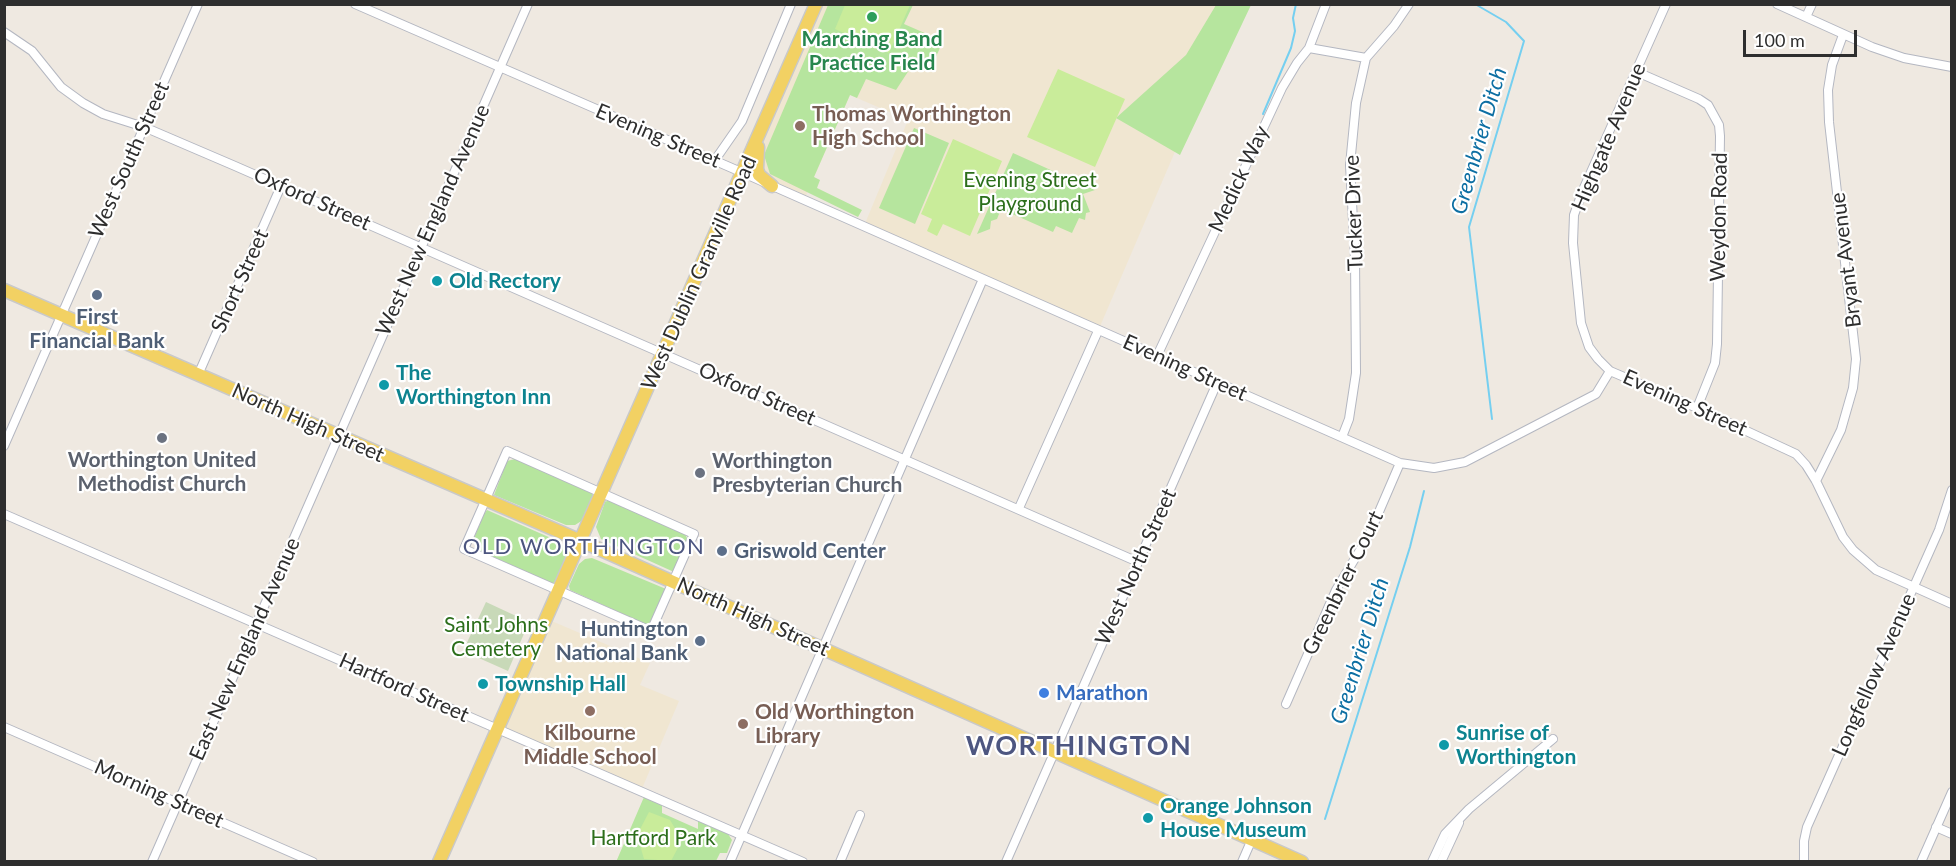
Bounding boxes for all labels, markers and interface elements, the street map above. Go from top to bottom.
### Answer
marker: Marching Band Practice Field [865,10,879,24]
scale bar [1746,18,1860,56]
place label: Marching Band Practice Field [801,26,943,76]
text: 100 m [1754,29,1805,51]
street label: Highgate Avenue [1566,59,1652,215]
water label: Greenbrier Ditch [1445,64,1513,218]
street label: West South Street [83,78,175,242]
street label: Evening Street [592,98,724,174]
street label: West New England Avenue [371,100,495,340]
place label: Thomas Worthington High School [812,101,1011,151]
marker: Thomas Worthington High School [793,119,807,133]
street label: Medick Way [1203,122,1275,236]
street label: West Dublin Granville Road [636,152,762,394]
street label: Weydon Road [1705,152,1733,282]
street label: Tucker Drive [1339,155,1369,271]
street label: Oxford Street [250,162,374,236]
park label: Evening Street Playground [963,167,1097,217]
street label: Bryant Avenue [1825,191,1867,329]
street label: Short Street [206,225,274,337]
place label: Old Rectory [449,268,561,294]
marker: Old Rectory [430,274,444,288]
marker: First Financial Bank [90,288,104,302]
place label: First Financial Bank [29,304,165,354]
street label: Evening Street [1119,329,1251,407]
street label: Oxford Street [695,357,819,431]
place label: The Worthington Inn [396,360,551,410]
street label: Evening Street [1619,364,1751,442]
street label: North High Street [228,378,388,468]
marker: The Worthington Inn [377,378,391,392]
marker: Worthington United Methodist Church [155,431,169,445]
place label: Worthington United Methodist Church [68,447,256,497]
place label: Worthington Presbyterian Church [712,448,902,498]
marker: Worthington Presbyterian Church [693,466,707,480]
street label: West North Street [1090,485,1182,649]
street label: Greenbrier Court [1297,507,1389,659]
street label: East New England Avenue [184,534,306,764]
district label: OLD WORTHINGTON [463,534,705,560]
place label: Griswold Center [734,538,886,564]
marker: Griswold Center [715,544,729,558]
street label: North High Street [673,572,833,662]
water label: Greenbrier Ditch [1325,575,1395,727]
street label: Longfellow Avenue [1827,590,1921,760]
park label: Saint Johns Cemetery [444,612,548,662]
place label: Huntington National Bank [556,616,688,666]
marker: Huntington National Bank [693,634,707,648]
street label: Hartford Street [335,648,473,728]
place label: Township Hall [495,671,626,697]
marker: Township Hall [476,677,490,691]
place label: Marathon [1056,680,1148,706]
marker: Marathon [1037,686,1051,700]
place label: Old Worthington Library [755,699,914,749]
marker: Kilbourne Middle School [583,704,597,718]
marker: Old Worthington Library [736,717,750,731]
place label: Kilbourne Middle School [523,720,657,770]
place label: Sunrise of Worthington [1456,720,1576,770]
district label: WORTHINGTON [966,730,1192,762]
marker: Sunrise of Worthington [1437,738,1451,752]
street label: Morning Street [90,754,228,834]
place label: Orange Johnson House Museum [1160,793,1312,843]
marker: Orange Johnson House Museum [1141,811,1155,825]
park label: Hartford Park [590,825,716,851]

